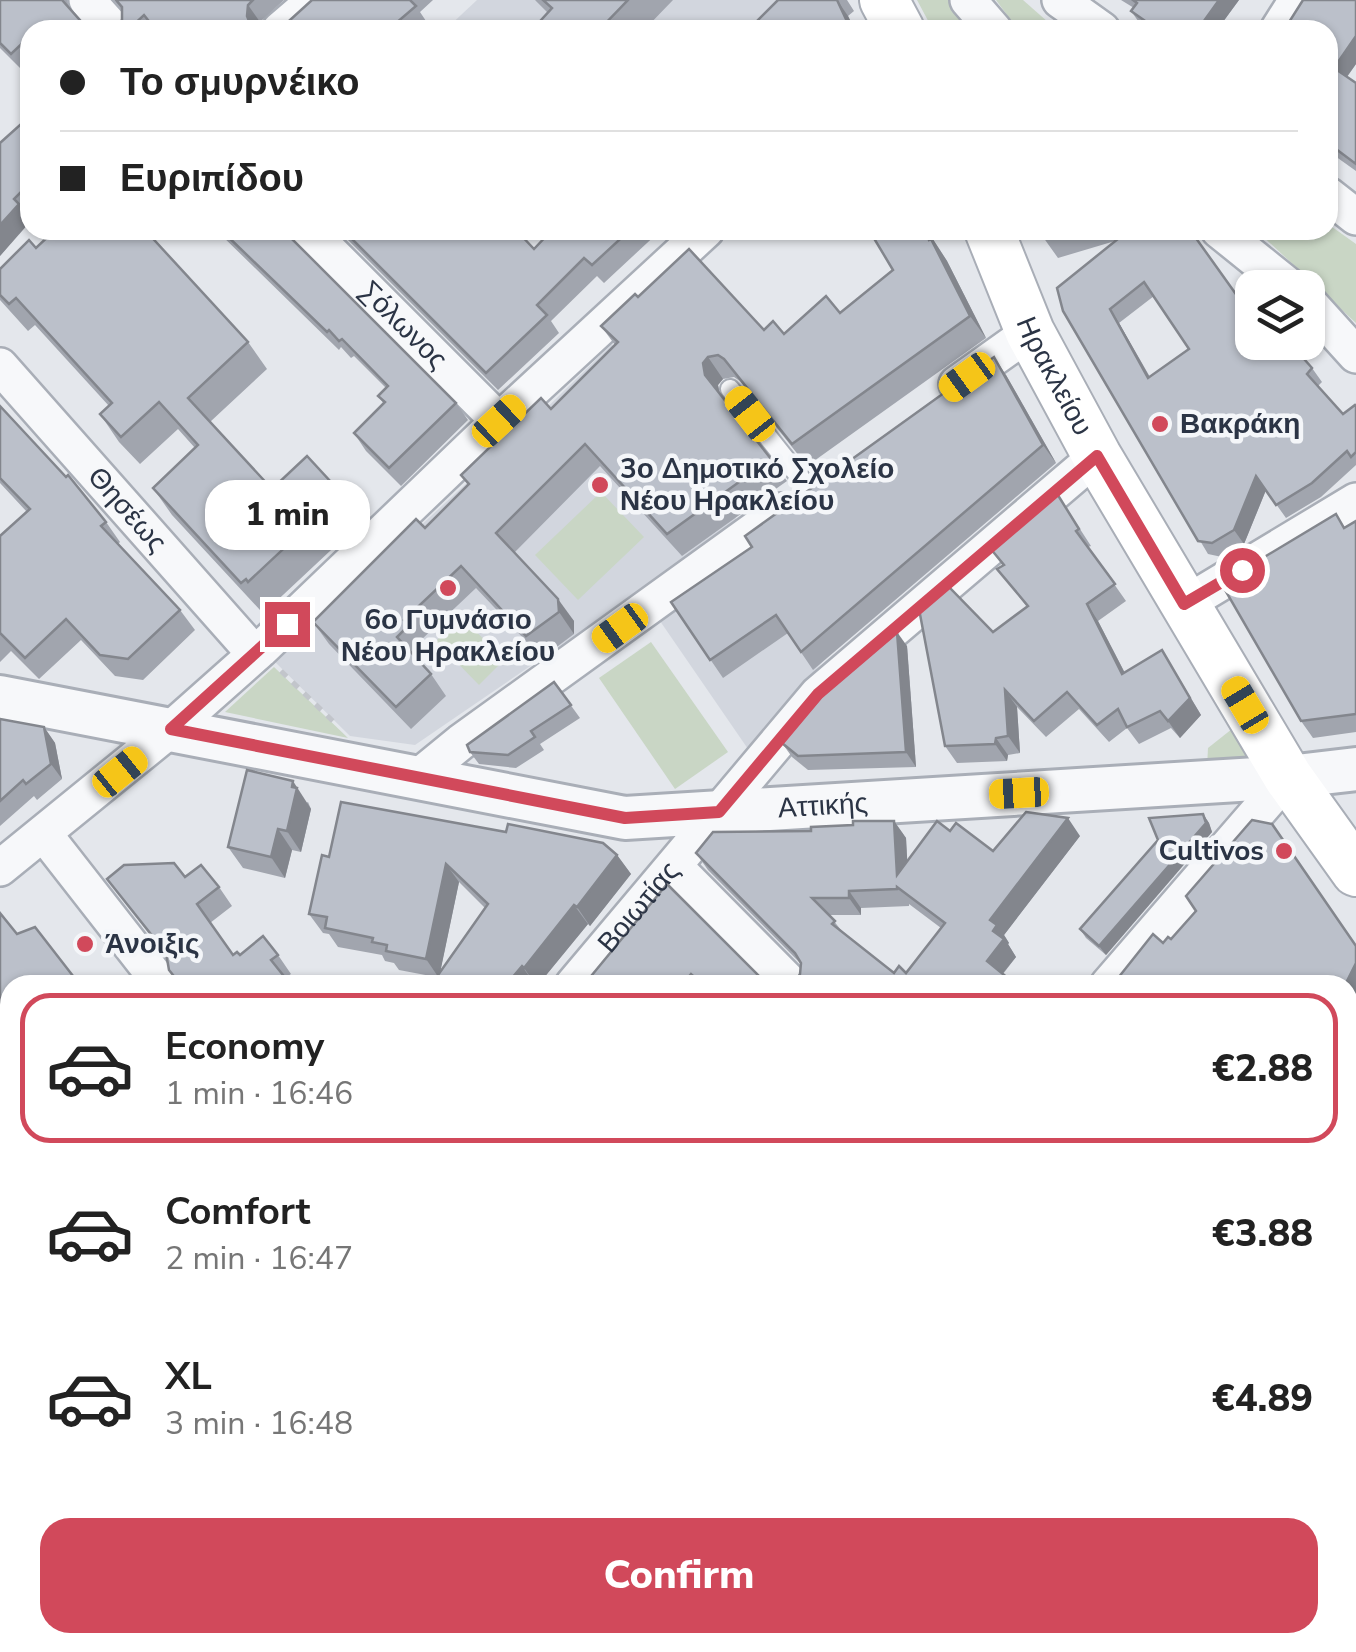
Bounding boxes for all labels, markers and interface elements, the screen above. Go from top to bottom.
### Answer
text: Το σμυρνέικο [120,57,359,108]
text: Ευριπίδου [120,153,304,204]
map controls [1235,270,1325,360]
button: layers [1235,270,1325,360]
street label: Σόλωνος [351,273,456,378]
street label: Ηρακλείου [1007,311,1101,442]
car [934,347,1000,407]
car [720,381,780,447]
car [467,390,531,452]
place label: Βακράκη [1180,405,1300,443]
marker: Βακράκη [1149,413,1171,435]
place label: 3ο Δημοτικό Σχολείο Νέου Ηρακλείου [620,450,894,520]
street label: Θησέως [79,459,175,561]
marker: 3ο Δημοτικό Σχολείο Νέου Ηρακλείου [589,474,611,496]
callout: 1 min [204,479,370,549]
text: 1 min [245,493,330,536]
route start [1220,548,1265,593]
marker: 6ο Γυμνάσιο Νέου Ηρακλείου [437,577,459,599]
car [587,598,653,658]
place label: 6ο Γυμνάσιο Νέου Ηρακλείου [341,601,555,671]
route end [265,602,310,647]
car [1217,672,1273,738]
car [87,741,153,803]
car [988,776,1050,810]
street label: Αττικής [777,784,869,827]
place label: Cultivos [1158,832,1264,870]
marker: Cultivos [1273,840,1295,862]
street label: Βοιωτίας [589,853,688,961]
place label: Άνοιξις [105,925,199,963]
marker: Άνοιξις [74,933,96,955]
text: Economy [165,1021,324,1072]
icon: car [45,1023,135,1113]
text: €2.88 [1212,1043,1313,1094]
text: 1 min · 16:46 [165,1072,353,1115]
text: Comfort [165,1186,310,1237]
icon: car [45,1188,135,1278]
text: €3.88 [1212,1208,1313,1259]
text: 2 min · 16:47 [165,1237,353,1280]
text: XL [165,1351,212,1402]
icon: car [45,1353,135,1443]
text: €4.89 [1212,1373,1313,1424]
text: 3 min · 16:48 [165,1402,353,1445]
button: Confirm [40,1518,1318,1633]

